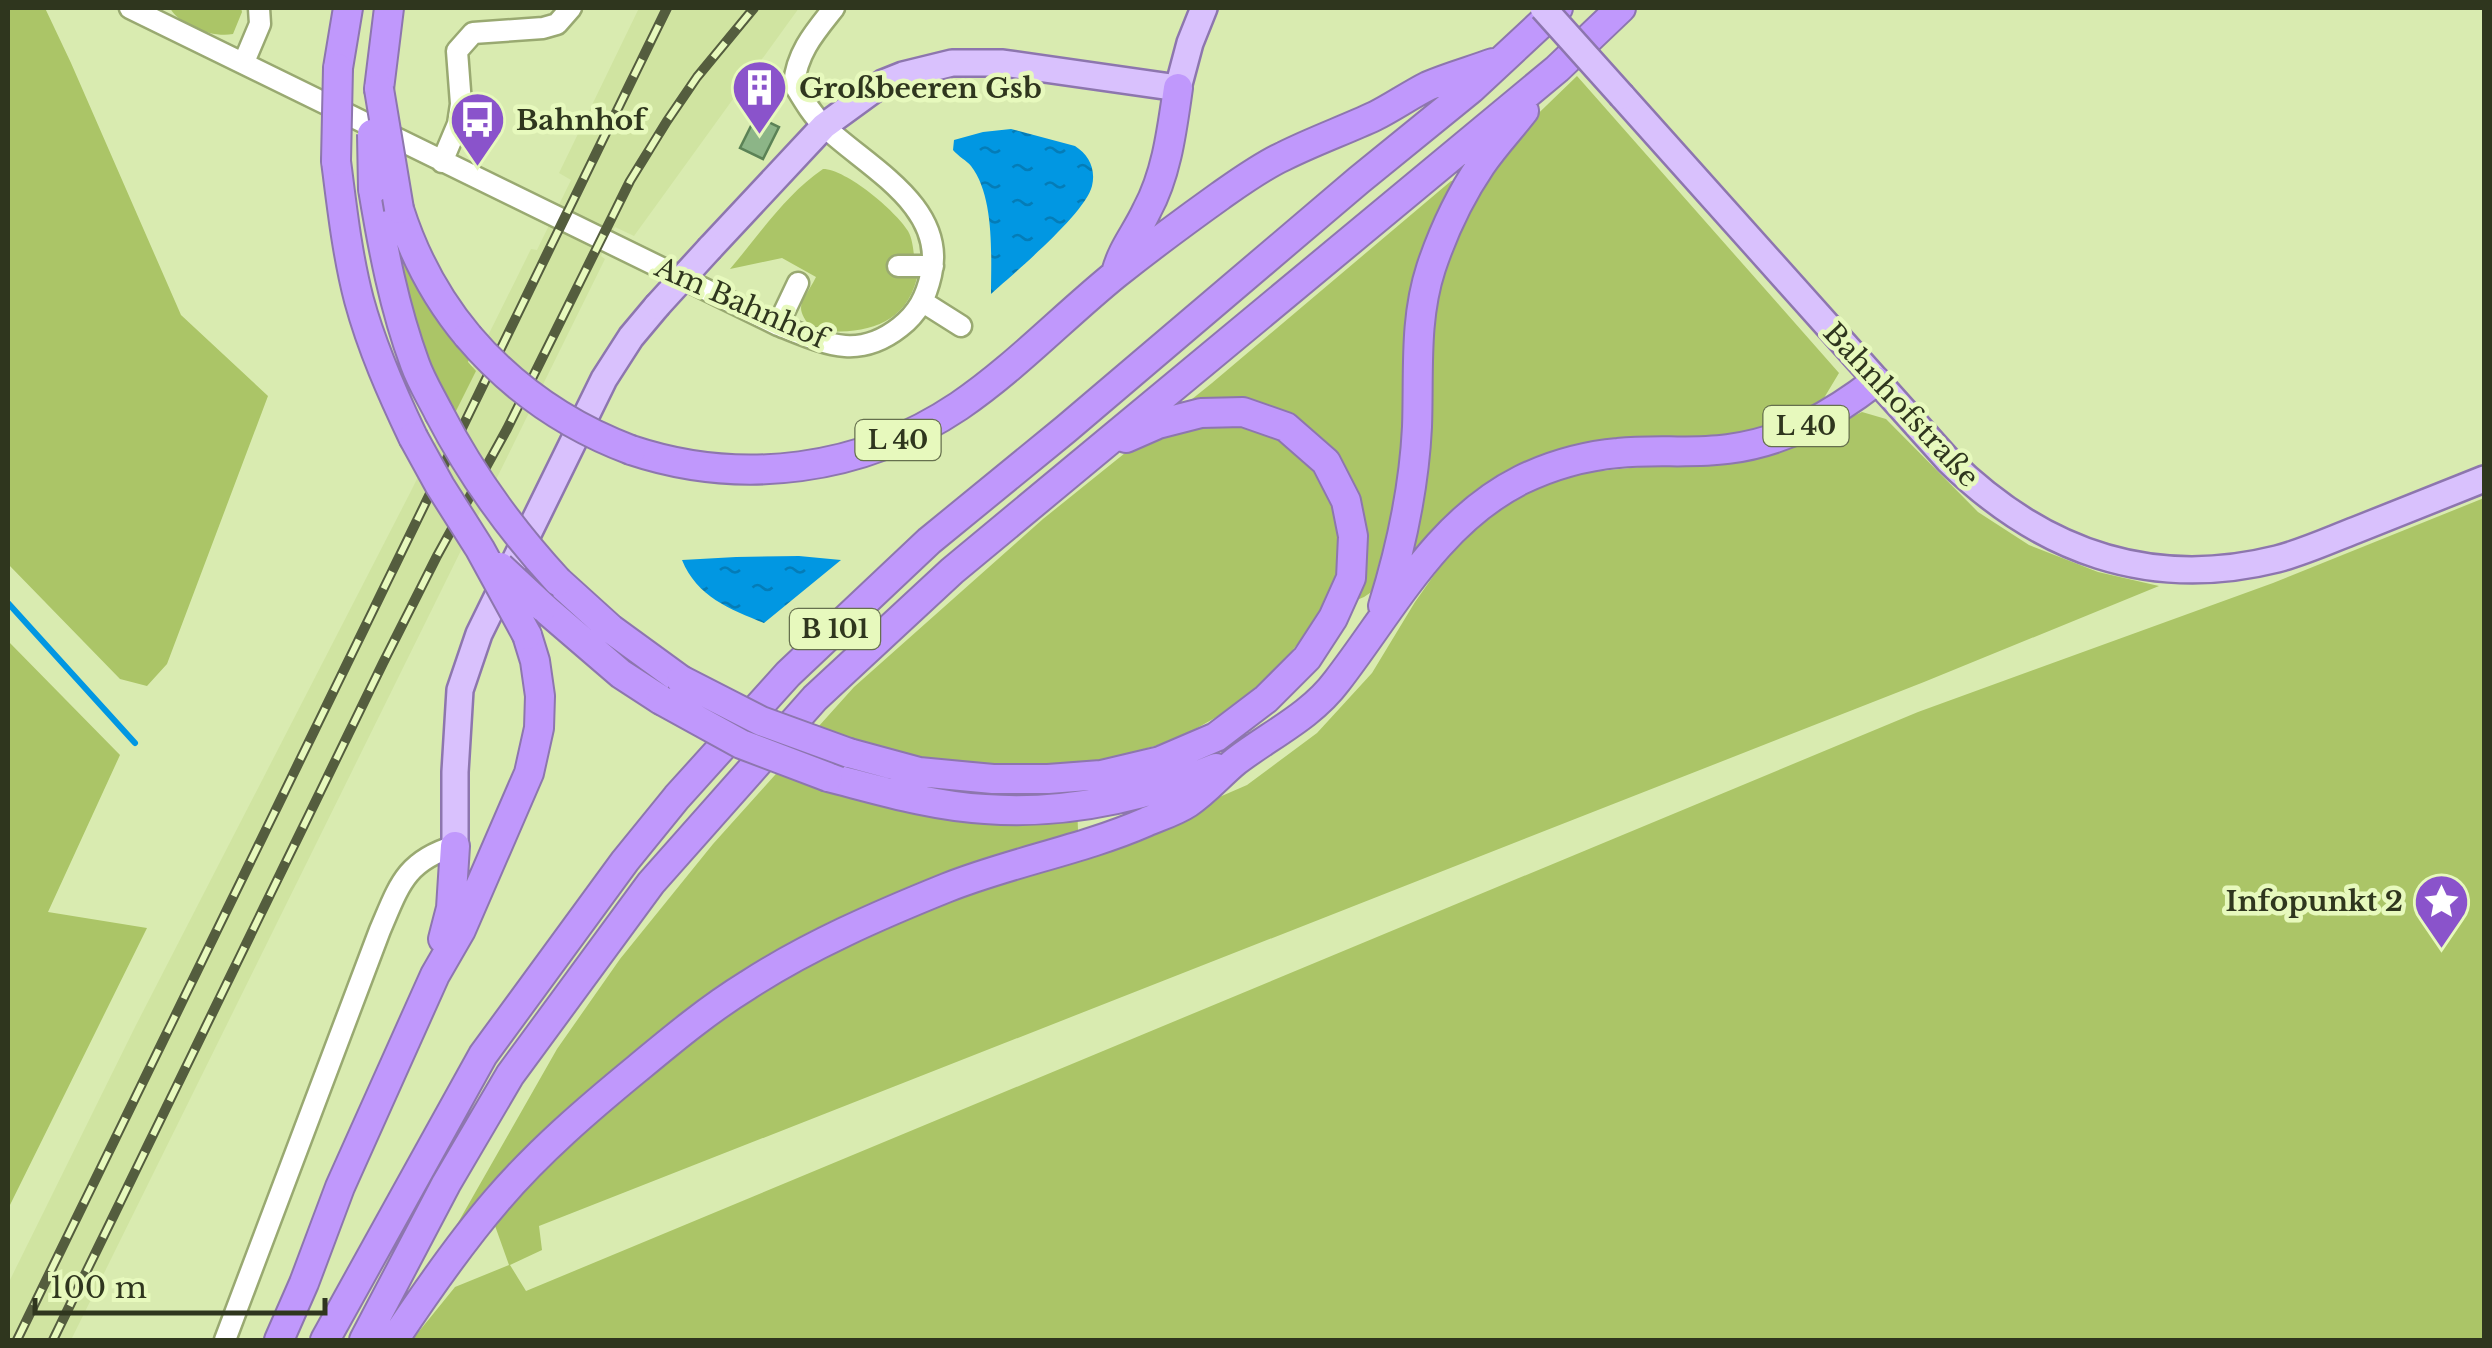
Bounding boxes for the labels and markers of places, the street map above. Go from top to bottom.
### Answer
building icon: Großbeeren Gsb [730,58,790,137]
place label: Großbeeren Gsb [799,71,1042,106]
bus stop icon: Bahnhof [447,90,507,169]
place label: Bahnhof [516,103,648,138]
place icon: Infopunkt 2 [2412,871,2472,950]
place label: Infopunkt 2 [2225,884,2403,919]

